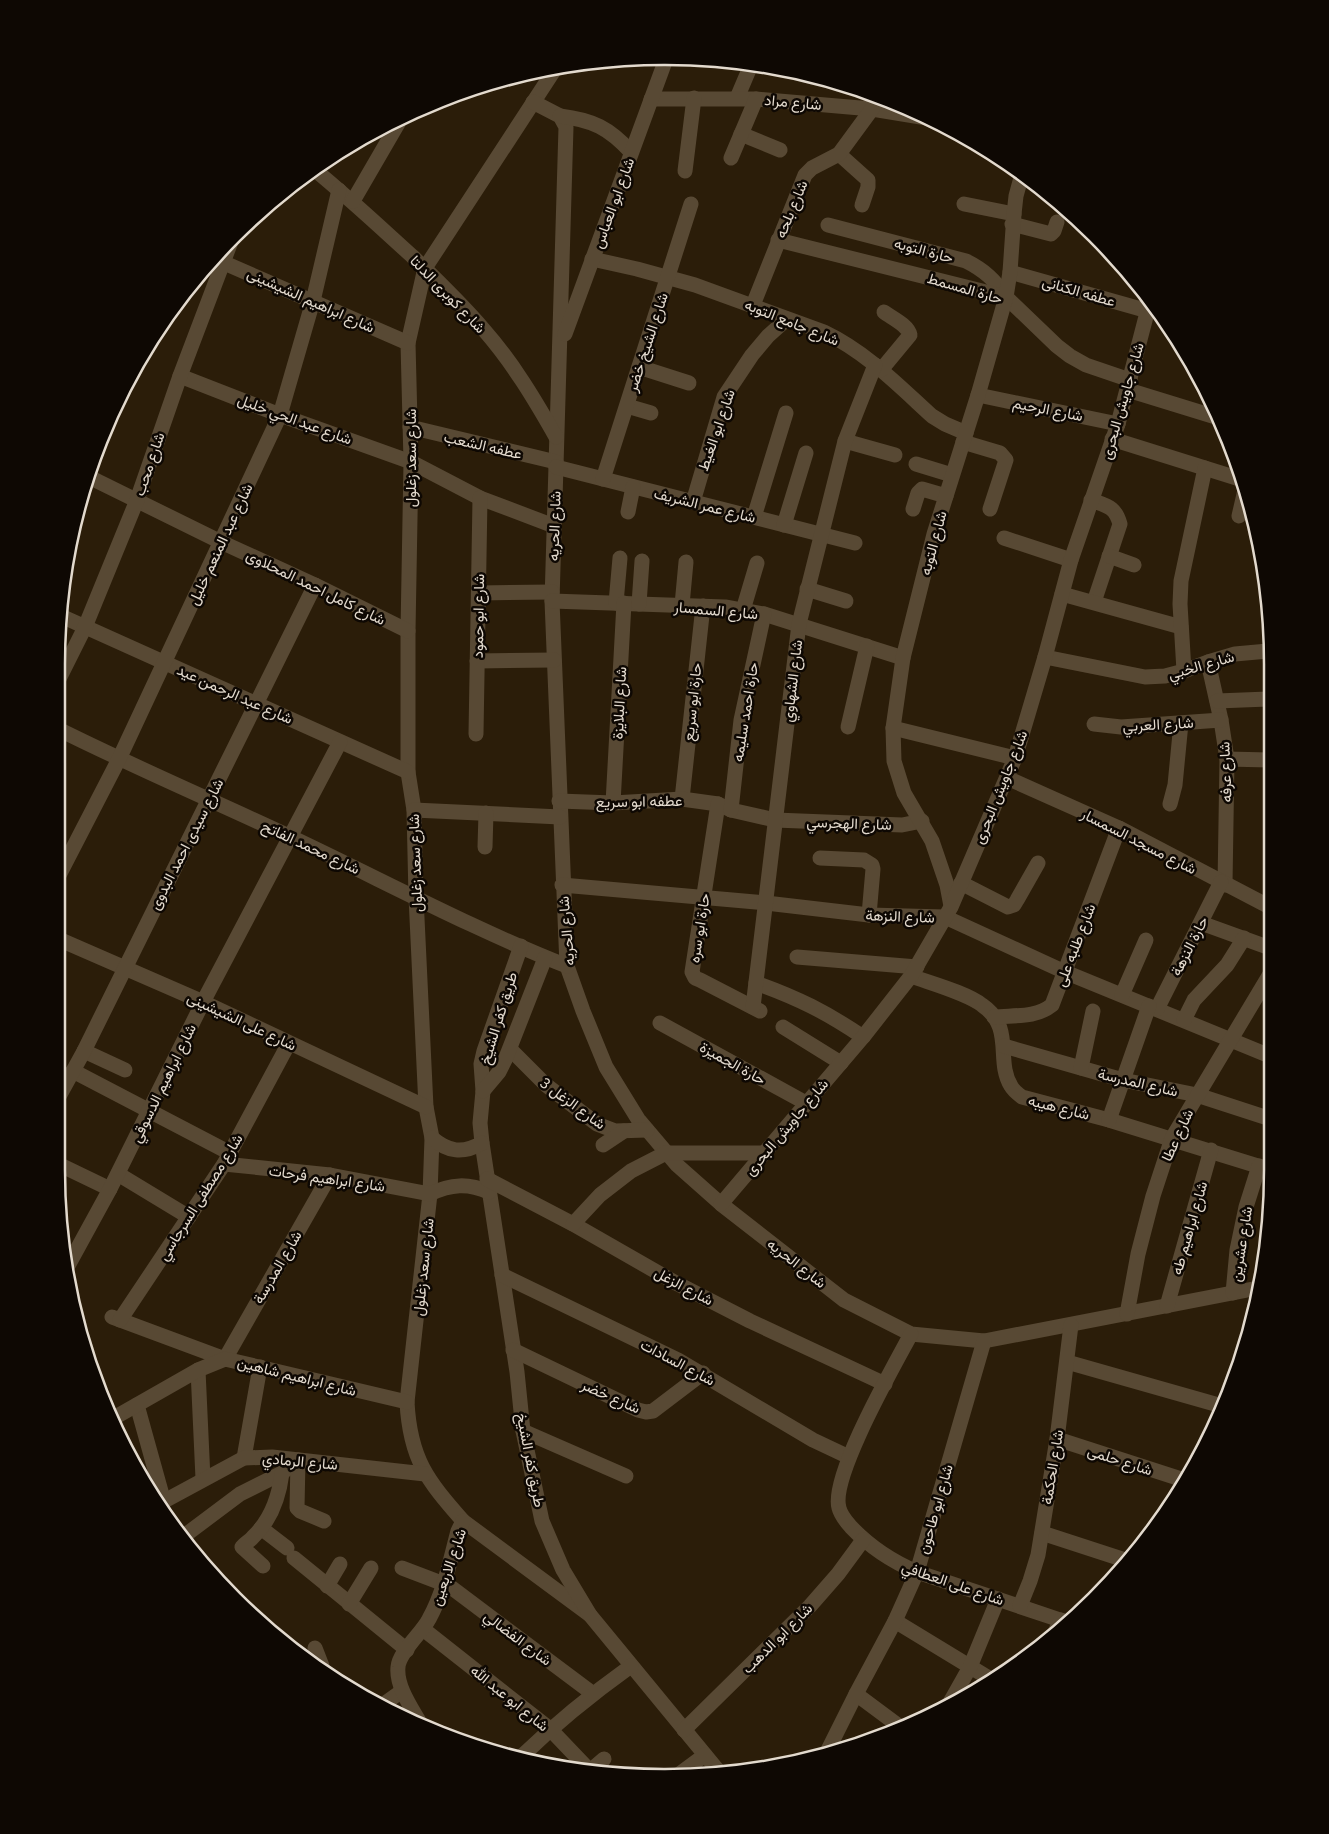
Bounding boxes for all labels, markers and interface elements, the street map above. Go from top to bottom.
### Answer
street label: شارع مراد [764,90,822,116]
street label: شارع ابو العباس [588,155,640,252]
street label: شارع بلحه [770,177,814,242]
street label: حارة التوبه [892,233,956,267]
street label: شارع كوبرى الدلتا [405,251,490,338]
street label: شارع ابراهيم الشيشينى [243,263,378,339]
street label: حارة المسمط [925,268,1005,308]
street label: عطفه الكنانى [1040,272,1118,312]
street label: شارع الشيخ خضر [622,290,674,395]
street label: شارع جامع التوبه [741,294,842,352]
street label: شارع جاويش البحرى [1096,340,1150,462]
street label: شارع ابو الغيط [693,387,741,474]
street label: شارع عبد الحي خليل [234,389,355,452]
street label: شارع الرحيم [1011,393,1085,427]
street label: شارع سعد زغلول [401,409,422,507]
street label: عطفه الشعب [442,427,524,463]
street label: شارع محب [129,430,171,499]
street label: شارع عبد المنعم خليل [183,480,258,609]
street label: شارع عمر الشريف [652,483,758,529]
street label: شارع الحريه [543,491,567,561]
street label: شارع التوبه [915,509,953,578]
street label: شارع كامل احمد المحلاوى [242,545,389,631]
street label: شارع ابو حمود [468,574,490,658]
street label: شارع السمسار [672,597,759,625]
street label: شارع الشهاوي [778,639,810,724]
street label: شارع الخبي [1166,646,1238,687]
street label: شارع عبد الرحمن عيد [173,660,296,730]
street label: حارة احمد سليمه [728,661,762,763]
street label: حارة ابو سريع [678,662,708,742]
street label: شارع البلايزة [608,666,632,740]
street label: شارع العربي [1122,713,1194,739]
street label: شارع جاويش البحرى [969,727,1033,847]
street label: شارع عرفه [1214,741,1238,803]
street label: شارع سيدى احمد البدوى [145,775,229,914]
street label: عطفه ابو سريع [595,791,683,813]
street label: شارع مسجد السمسار [1076,803,1200,880]
street label: شارع الهجرسي [806,812,892,838]
street label: شارع سعد زغلول [404,813,428,913]
street label: شارع محمد الفاتح [258,816,363,880]
street label: حارة ابو سره [684,892,714,964]
street label: شارع الحريه [553,895,581,967]
street label: شارع طلبه على [1051,901,1101,990]
street label: شارع النزهة [865,905,935,929]
street label: حارة النزهة [1166,913,1212,979]
street label: طريق كفر الشيخ [475,969,523,1067]
street label: شارع على الشيشينى [183,987,300,1057]
street label: شارع ابراهيم الدسوقي [126,1020,204,1147]
street label: حارة الجميزة [697,1037,769,1089]
street label: شارع المدرسة [1096,1064,1180,1102]
street label: شارع الزغل 3 [535,1073,610,1135]
street label: شارع جاويش البحرى [740,1075,834,1181]
street label: شارع هيبه [1026,1090,1092,1126]
street label: شارع عطا [1157,1106,1199,1165]
street label: شارع مصطفى السرجاسي [153,1130,250,1266]
street label: شارع ابراهيم فرحات [267,1160,387,1198]
street label: شارع ابراهيم طه [1167,1179,1213,1277]
street label: شارع عشرين [1226,1205,1258,1283]
street label: شارع سعد زغلول [408,1217,440,1317]
street label: شارع المدرسة [248,1227,307,1308]
street label: شارع الحريه [762,1234,831,1294]
street label: شارع الزغل [650,1263,717,1311]
street label: شارع السادات [636,1334,719,1391]
street label: شارع ابراهيم شاهين [235,1352,359,1402]
street label: شارع خضر [577,1374,644,1419]
street label: طريق كفر الشيخ [511,1411,550,1509]
street label: شارع الحكمة [1037,1428,1069,1506]
street label: شارع حلمى [1085,1441,1155,1481]
street label: شارع الرمادي [261,1448,339,1478]
street label: شارع ابو طاحون [913,1462,959,1557]
street label: شارع الاربعين [426,1526,472,1609]
street label: شارع على العطافي [898,1557,1007,1613]
street label: شارع ابو الدهب [738,1599,818,1679]
street label: شارع الفضالي [478,1606,556,1673]
street label: شارع ابو عبد الله [466,1661,553,1737]

